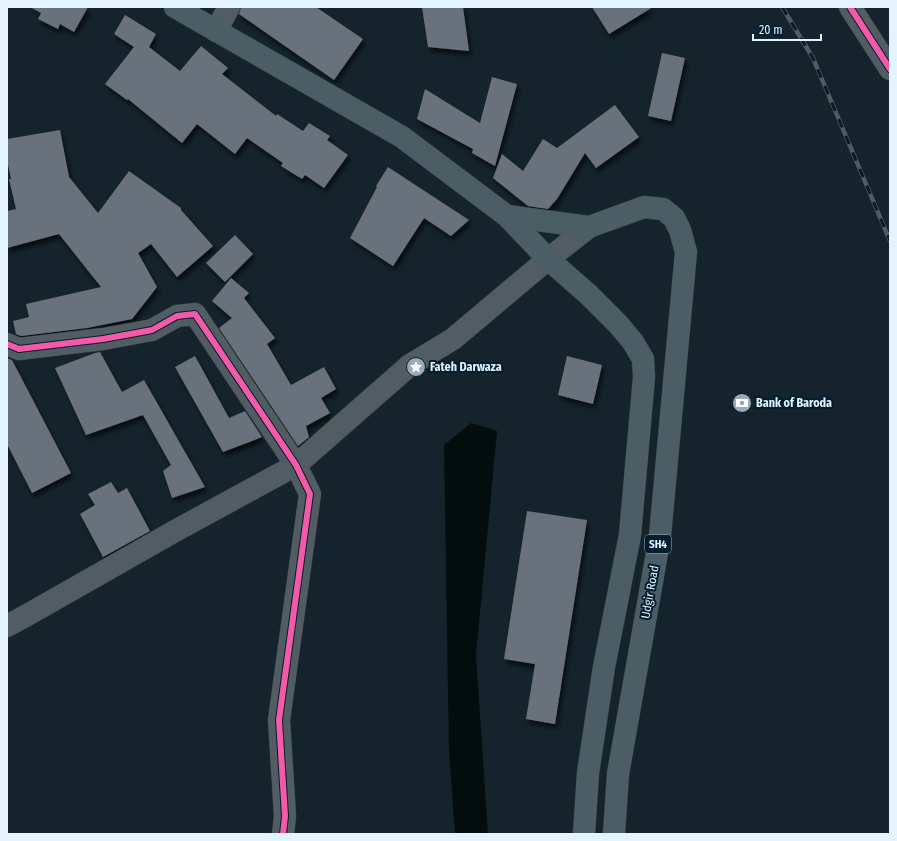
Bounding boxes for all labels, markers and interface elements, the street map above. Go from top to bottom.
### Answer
scale bar [753,16,821,42]
text: 20 m [759,23,783,37]
place icon: Fateh Darwaza [405,356,427,378]
place label: Fateh Darwaza [430,360,502,374]
bank icon: Bank of Baroda [731,392,753,414]
place label: Bank of Baroda [756,396,832,410]
road number: SH4 [645,535,671,553]
street label: Udgir Road [638,564,662,620]

